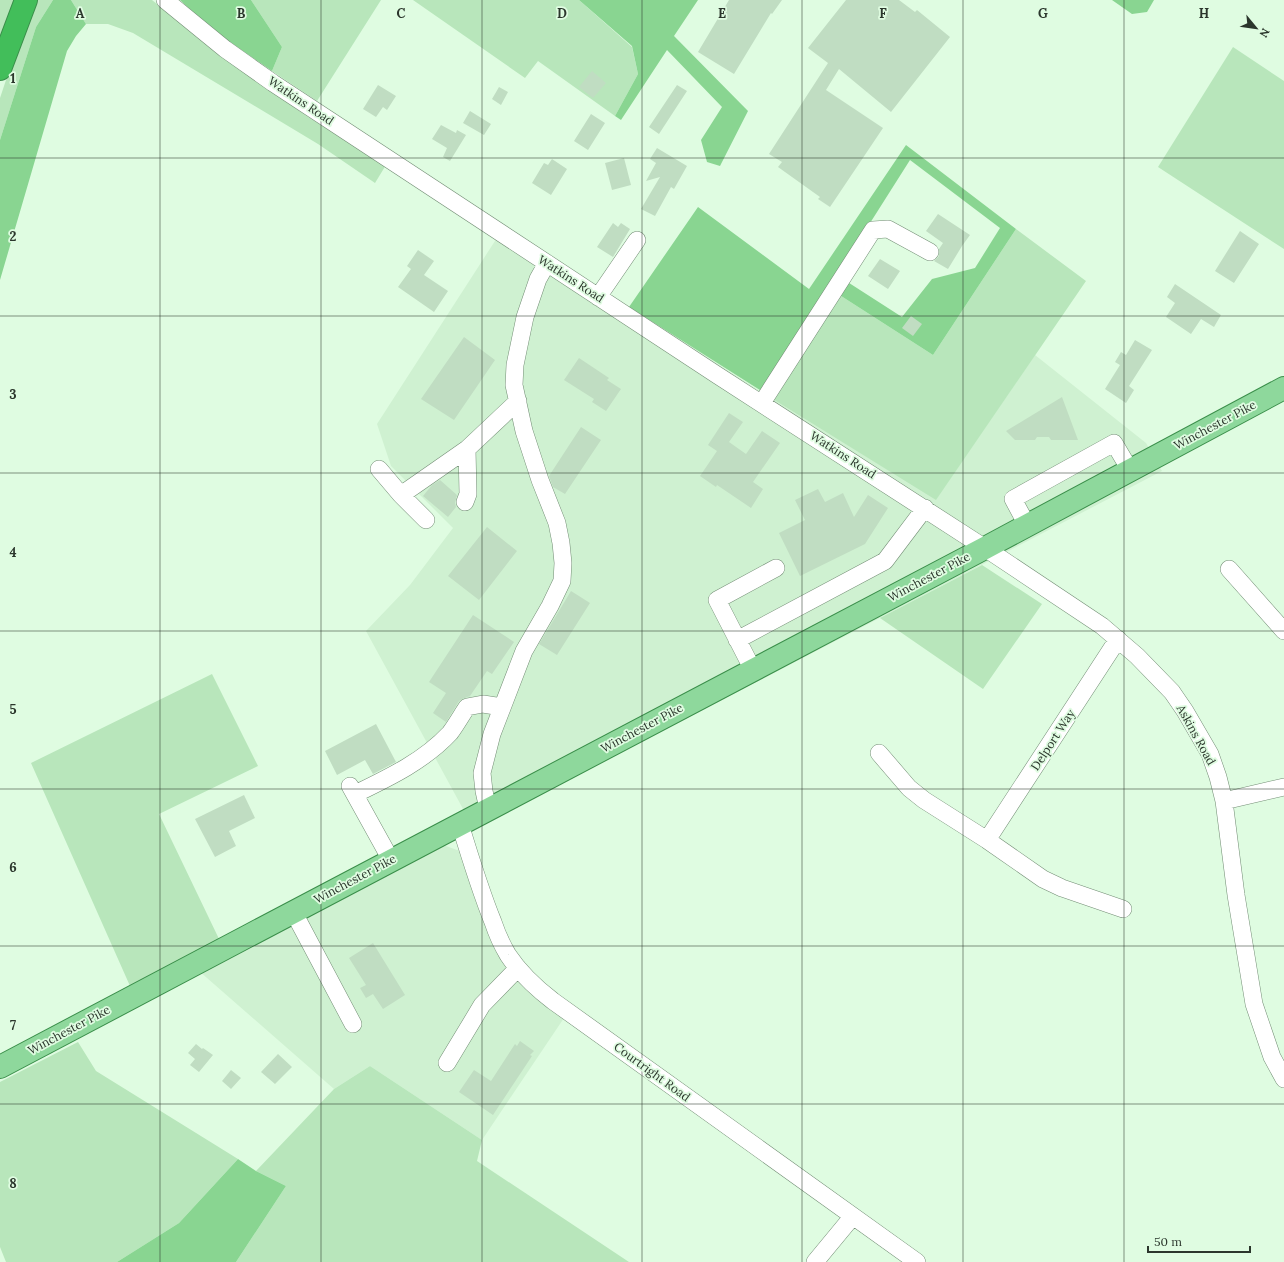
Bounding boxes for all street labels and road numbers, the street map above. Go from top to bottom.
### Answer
street label: Watkins Road [266,73,337,128]
street label: Watkins Road [535,252,607,306]
street label: Winchester Pike [1171,396,1259,453]
street label: Watkins Road [807,428,879,482]
street label: Winchester Pike [885,548,973,605]
street label: Winchester Pike [598,699,686,756]
street label: Askins Road [1173,701,1219,768]
street label: Delport Way [1027,706,1078,773]
street label: Winchester Pike [311,850,399,907]
street label: Winchester Pike [25,1001,113,1058]
street label: Courtright Road [611,1039,693,1104]

